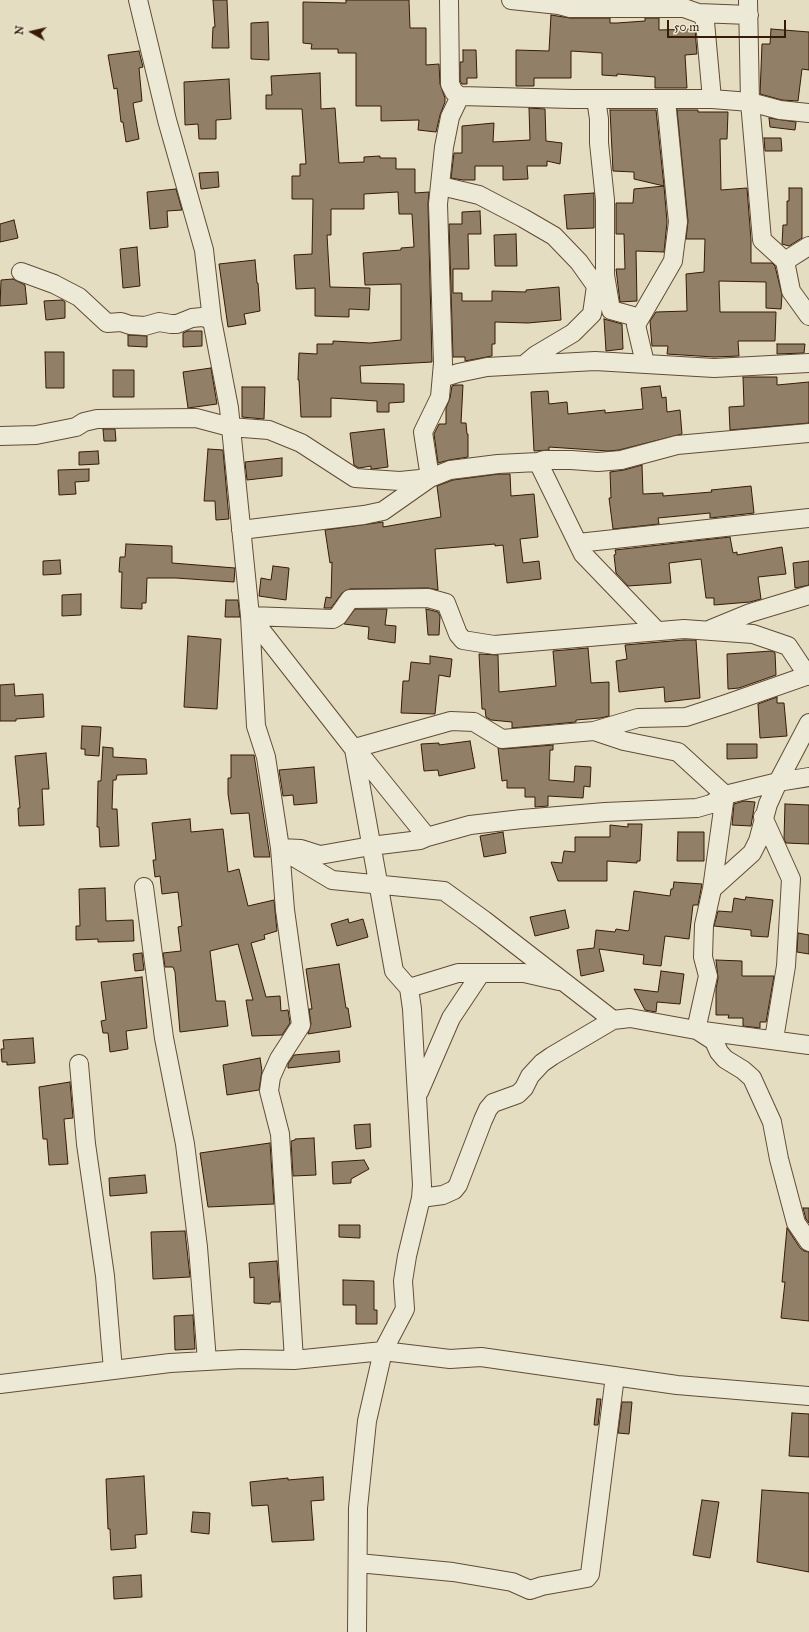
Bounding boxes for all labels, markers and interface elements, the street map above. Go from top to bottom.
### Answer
north arrow [12,12,52,52]
scale bar [669,12,788,38]
text: 50 m [674,20,699,34]
text: N [13,25,27,36]

